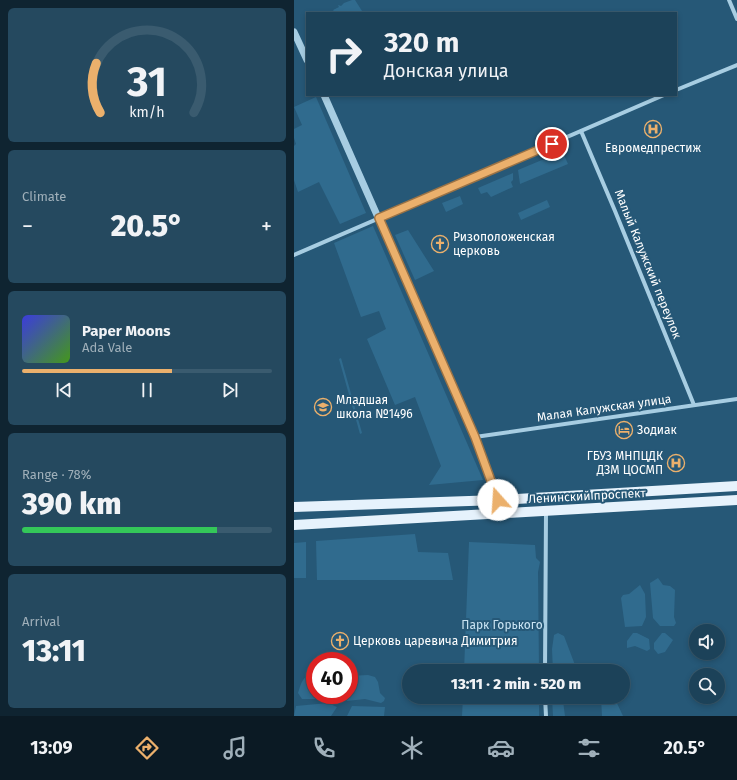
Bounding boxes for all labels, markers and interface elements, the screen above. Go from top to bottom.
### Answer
text: 320 m [384,26,459,59]
icon: right [318,28,370,80]
text: 31 [126,57,167,107]
text: Донская улица [384,60,509,82]
text: km/h [129,103,165,120]
hospital icon: Евромедпрестиж [643,119,663,139]
pin [535,127,569,161]
icon: arrive [541,133,563,155]
place label: Евромедпрестиж [605,141,701,155]
street label: Малый Калужский переулок [612,187,685,341]
text: Climate [22,189,66,204]
text: 20.5° [111,208,183,244]
text: − [22,213,33,240]
text: + [261,213,272,240]
place label: Ризоположенская церковь [453,230,555,258]
church icon: Ризоположенская церковь [430,234,450,254]
text: Paper Moons [82,322,170,340]
text: Ada Vale [82,340,132,355]
icon: previous [53,379,75,401]
icon: pause [136,379,158,401]
icon: next [219,379,241,401]
street label: Малая Калужская улица [536,392,672,424]
place label: Младшая школа №1496 [336,393,413,421]
school or university icon: Младшая школа №1496 [313,397,333,417]
hotel icon: Зодиак [614,420,634,440]
place label: Зодиак [637,423,678,437]
place label: ГБУЗ МНПЦДК ДЗМ ЦОСМП [587,449,663,477]
hospital icon: ГБУЗ МНПЦДК ДЗМ ЦОСМП [666,453,686,473]
text: Range · 78% [22,467,92,482]
position arrow [477,479,519,521]
text: 390 km [22,486,121,522]
street label: Ленинский проспект [528,486,647,506]
text: Arrival [22,614,60,629]
park label: Парк Горького [461,618,543,632]
map controls [689,624,725,704]
button: sound [689,624,725,660]
church icon: Церковь царевича Димитрия [330,631,350,651]
text: 13:11 [22,633,86,669]
place label: Церковь царевича Димитрия [353,634,518,648]
speed limit sign: 40 [306,652,358,704]
button: search [689,668,725,704]
text: 13:11 · 2 min · 520 m [451,675,581,693]
icon: directions [133,734,161,762]
icon: music [221,734,249,762]
icon: phone [310,734,338,762]
icon: climate [398,734,426,762]
icon: car [487,734,515,762]
icon: filters [575,734,603,762]
text: 13:09 [30,737,73,759]
text: 20.5° [664,737,707,759]

